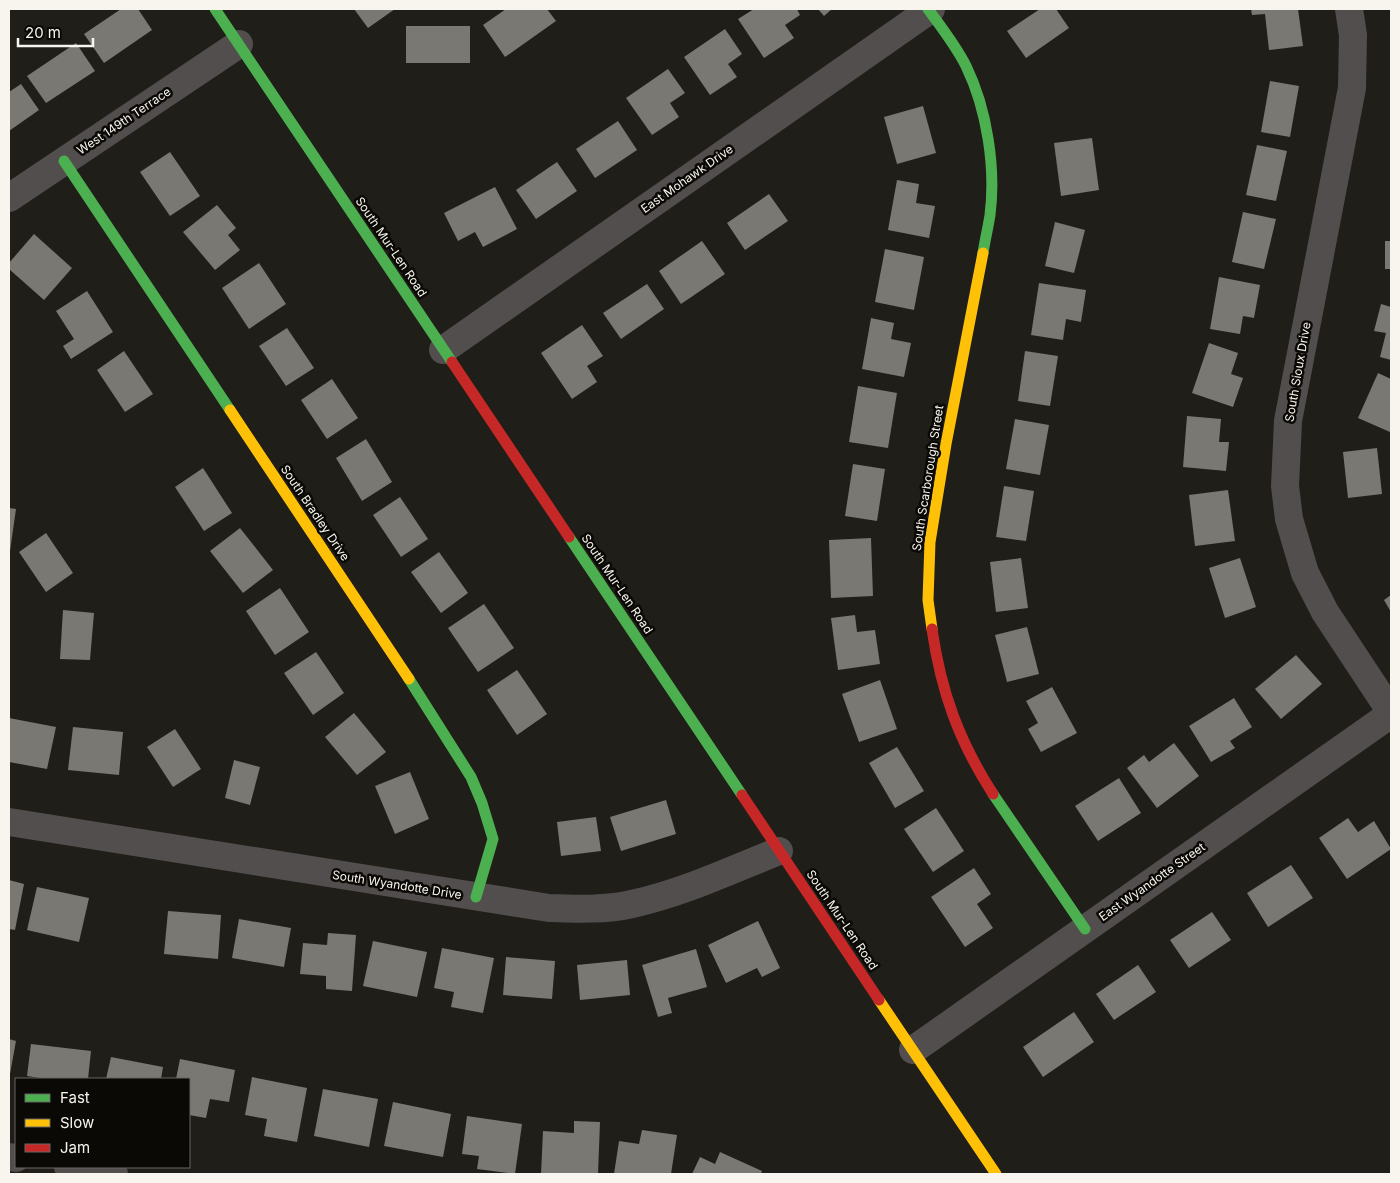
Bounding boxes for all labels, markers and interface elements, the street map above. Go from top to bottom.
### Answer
scale bar [18,15,92,47]
text: 20 m [25,23,61,42]
street label: West 149th Terrace [74,84,174,158]
street label: East Mohawk Drive [638,141,736,216]
street label: South Mur-Len Road [352,194,430,299]
street label: South Sioux Drive [1281,321,1314,423]
street label: South Scarborough Street [909,404,946,552]
street label: South Bradley Drive [278,462,353,564]
street label: South Mur-Len Road [578,531,656,636]
street label: East Wyandotte Street [1096,839,1208,924]
street label: South Wyandotte Drive [331,867,463,902]
street label: South Mur-Len Road [803,867,881,972]
legend [15,1078,190,1168]
text: Fast [60,1088,90,1107]
text: Slow [60,1113,94,1132]
text: Jam [60,1138,90,1157]

